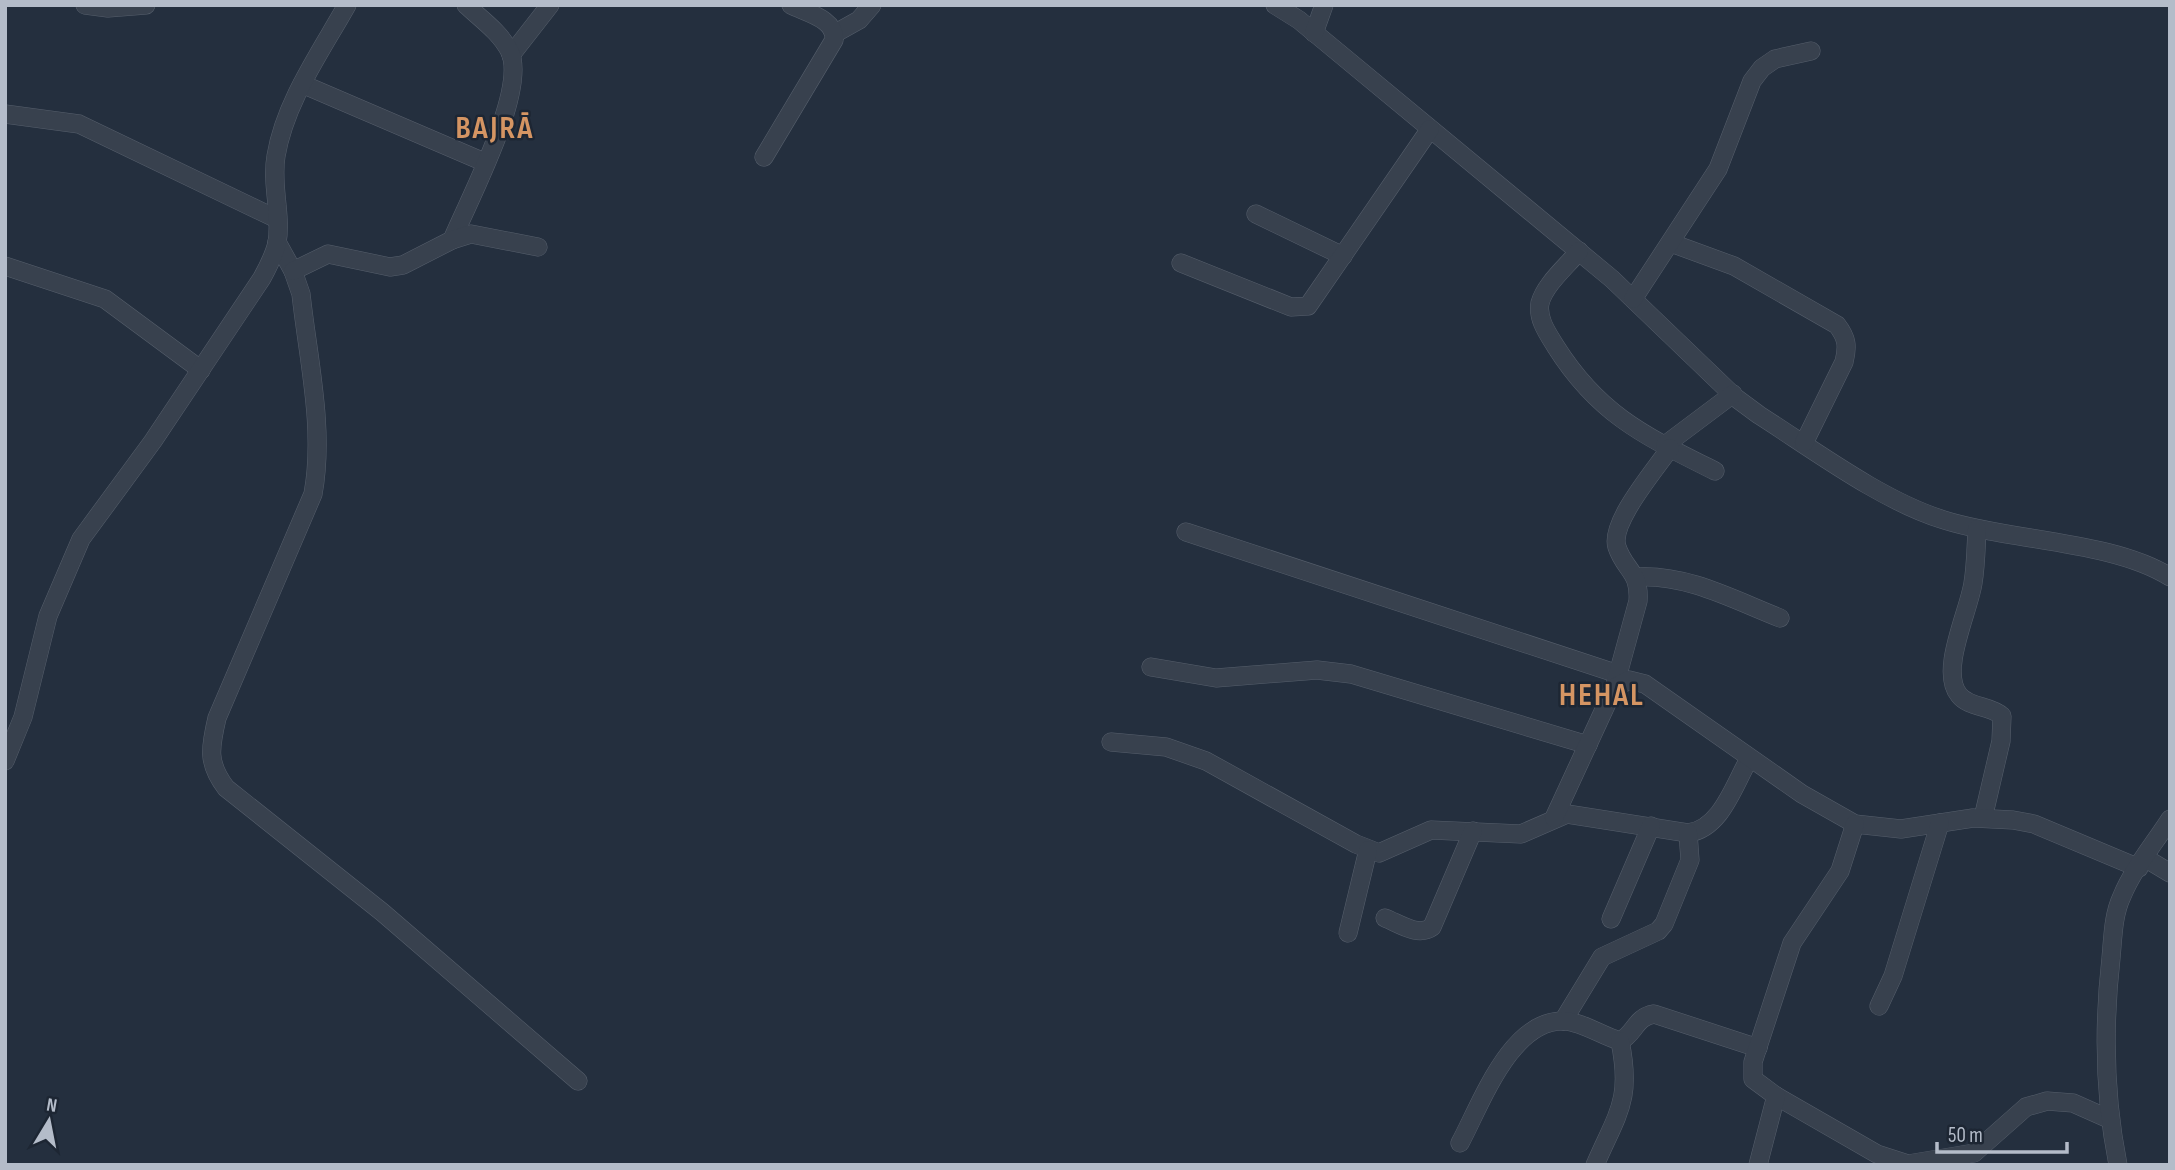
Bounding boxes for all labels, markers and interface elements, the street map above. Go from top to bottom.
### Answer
district label: BAJRĀ [455,109,535,148]
district label: HEHAL [1559,676,1645,715]
north arrow [14,1086,84,1156]
text: N [45,1094,59,1118]
scale bar [1937,1110,2066,1154]
text: 50 m [1948,1123,1983,1148]

